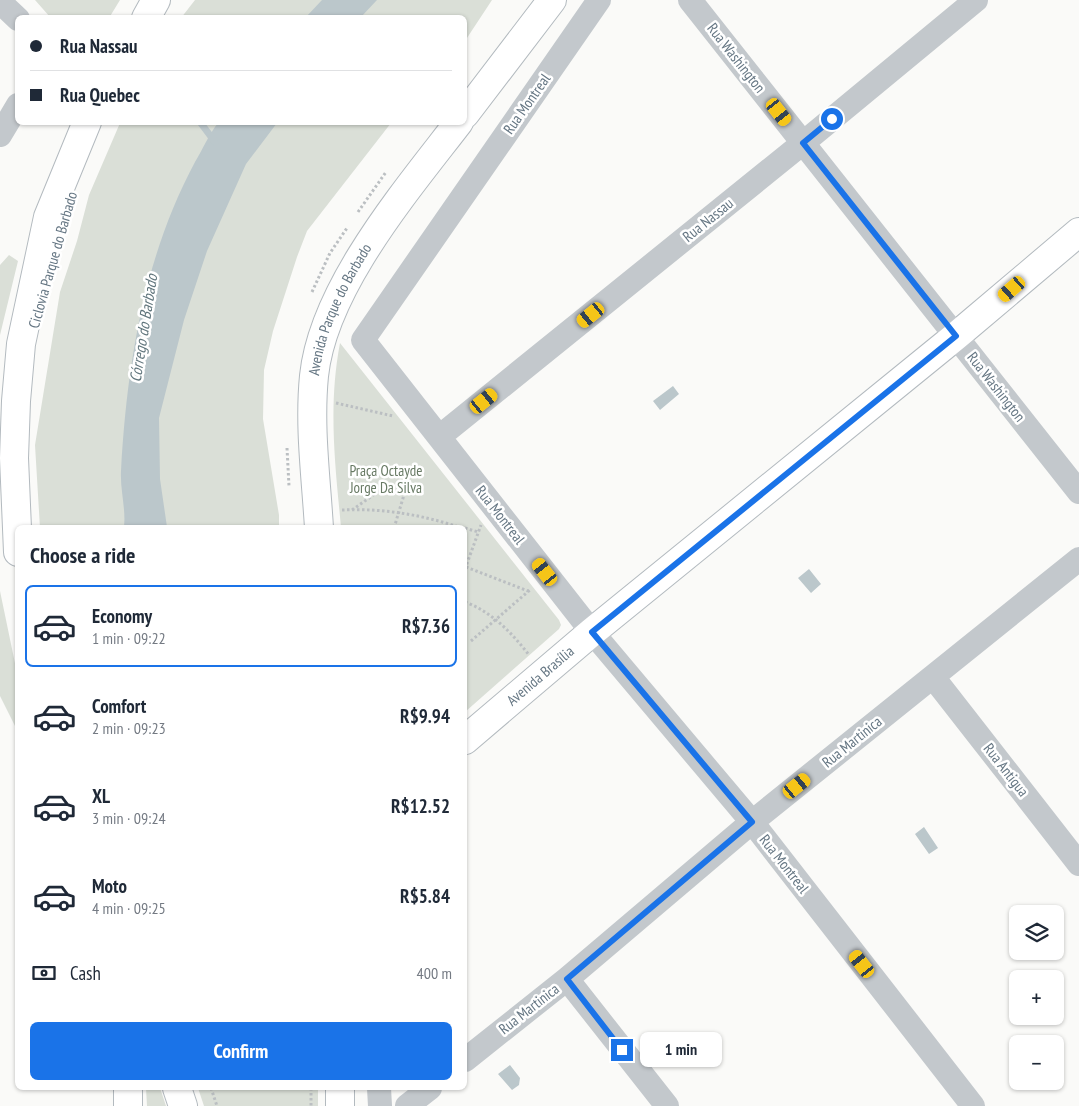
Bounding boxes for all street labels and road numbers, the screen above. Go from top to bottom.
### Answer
street label: Rua Washington [703,19,770,96]
street label: Rua Montreal [499,69,555,138]
street label: Ciclovia Parque do Barbado [24,189,81,330]
street label: Rua Nassau [679,193,737,246]
street label: Avenida Parque do Barbado [304,240,375,376]
street label: Rua Washington [963,348,1030,425]
street label: Rua Montreal [472,481,530,548]
street label: Avenida Brasília [502,641,578,709]
street label: Rua Martinica [818,712,885,771]
street label: Rua Antigua [980,739,1033,800]
street label: Rua Montreal [756,830,814,897]
street label: Rua Martinica [495,979,563,1038]

